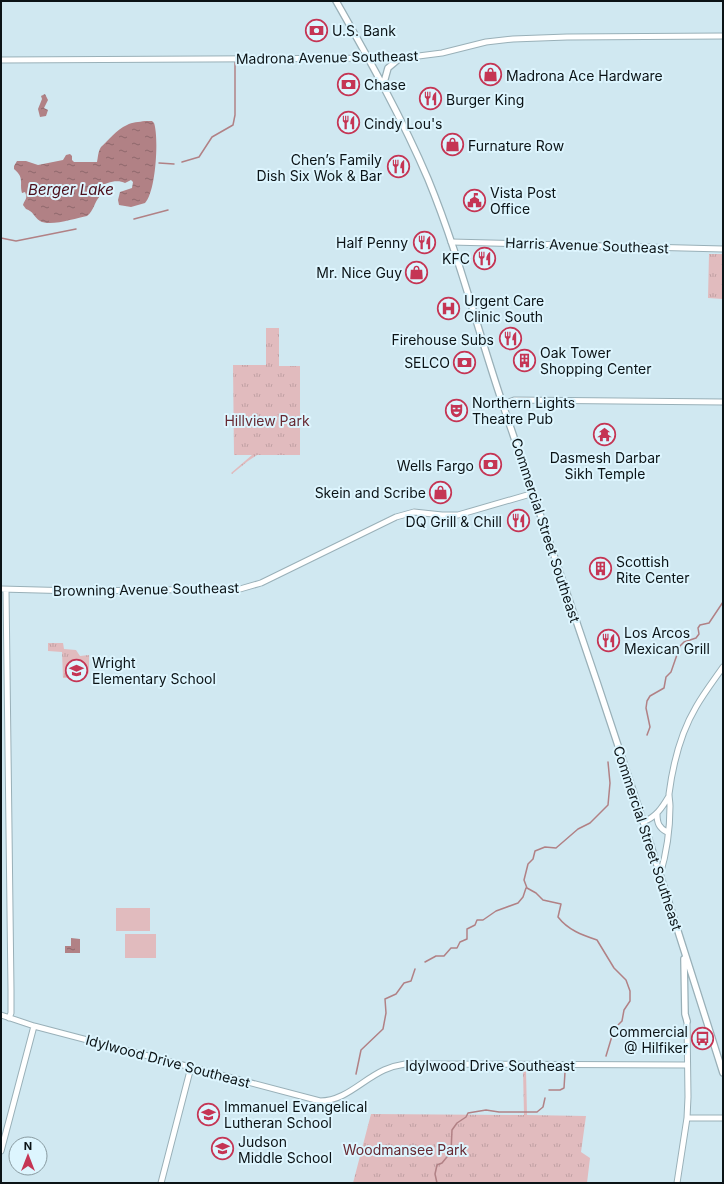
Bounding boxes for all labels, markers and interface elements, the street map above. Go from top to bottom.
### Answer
bank icon: U.S. Bank [304,17,330,43]
place label: U.S. Bank [332,22,396,39]
street label: Madrona Avenue Southeast [236,47,419,67]
shop icon: Madrona Ace Hardware [478,62,504,88]
place label: Madrona Ace Hardware [506,67,663,84]
bank icon: Chase [336,71,362,97]
place label: Chase [364,76,406,93]
restaurant icon: Burger King [418,86,444,112]
place label: Burger King [446,91,524,108]
restaurant icon: Cindy Lou's [336,110,362,136]
place label: Cindy Lou's [364,115,443,132]
shop icon: Furnature Row [439,132,465,158]
place label: Furnature Row [468,137,564,154]
place label: Chen’s Family Dish Six Wok & Bar [257,151,382,184]
restaurant icon: Chen’s Family Dish Six Wok & Bar [385,154,411,180]
water label: Berger Lake [28,180,114,199]
place label: Vista Post Office [490,184,557,217]
public building icon: Vista Post Office [461,187,487,213]
restaurant icon: Half Penny [411,229,437,255]
place label: Half Penny [336,234,408,251]
street label: Harris Avenue Southeast [505,234,670,256]
restaurant icon: KFC [472,245,498,271]
place label: KFC [442,250,470,267]
shop icon: Mr. Nice Guy [404,259,430,285]
place label: Mr. Nice Guy [316,264,402,281]
place label: Urgent Care Clinic South [464,292,544,325]
hospital icon: Urgent Care Clinic South [436,295,462,321]
restaurant icon: Firehouse Subs [497,326,523,352]
place label: Firehouse Subs [391,331,494,348]
place label: Oak Tower Shopping Center [540,344,652,377]
building icon: Oak Tower Shopping Center [511,347,537,373]
bank icon: SELCO [452,349,478,375]
place label: SELCO [404,354,450,371]
place label: Northern Lights Theatre Pub [472,394,575,427]
theatre icon: Northern Lights Theatre Pub [444,397,470,423]
park label: Hillview Park [224,412,310,429]
temple icon: Dasmesh Darbar Sikh Temple [592,422,618,448]
street label: Commercial Street Southeast [508,436,584,625]
place label: Dasmesh Darbar Sikh Temple [550,449,660,482]
bank icon: Wells Fargo [477,452,503,478]
place label: Wells Fargo [397,457,474,474]
shop icon: Skein and Scribe [428,479,454,505]
place label: Skein and Scribe [315,484,426,501]
restaurant icon: DQ Grill & Chill [505,508,531,534]
place label: DQ Grill & Chill [406,513,502,530]
place label: Scottish Rite Center [616,553,689,586]
building icon: Scottish Rite Center [588,556,614,582]
street label: Browning Avenue Southeast [53,579,240,599]
place label: Los Arcos Mexican Grill [624,624,710,657]
restaurant icon: Los Arcos Mexican Grill [596,627,622,653]
place label: Wright Elementary School [92,654,216,687]
school or university icon: Wright Elementary School [64,657,90,683]
street label: Commercial Street Southeast [610,744,686,933]
place label: Commercial @ Hilfiker [609,1023,688,1056]
bus stop icon: Commercial @ Hilfiker [690,1026,716,1052]
street label: Idylwood Drive Southeast [84,1031,252,1091]
street label: Idylwood Drive Southeast [405,1057,575,1074]
place label: Immanuel Evangelical Lutheran School [224,1098,367,1131]
school or university icon: Immanuel Evangelical Lutheran School [196,1101,222,1127]
place label: Judson Middle School [238,1133,332,1166]
north arrow [8,1136,48,1176]
school or university icon: Judson Middle School [209,1136,235,1162]
text: N [24,1139,32,1153]
park label: Woodmansee Park [343,1141,468,1158]

